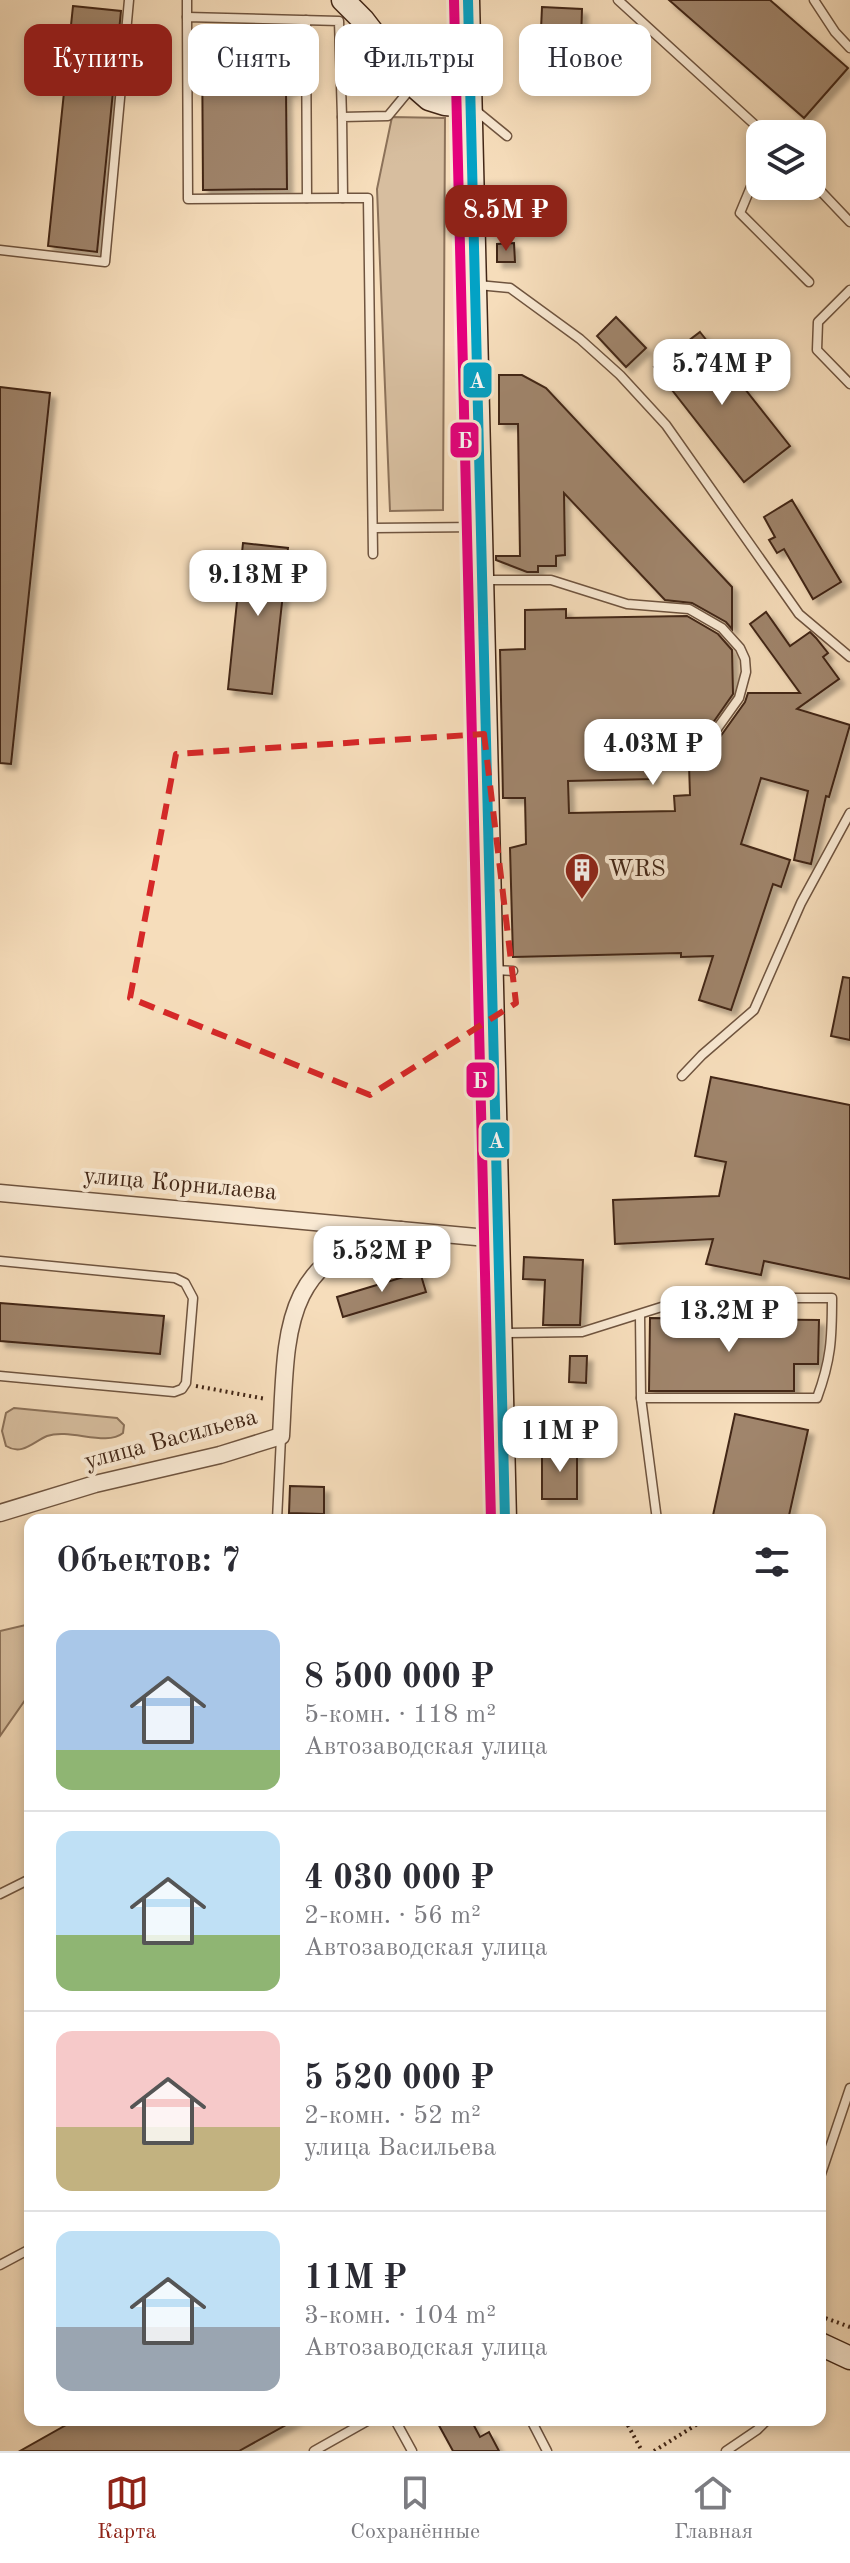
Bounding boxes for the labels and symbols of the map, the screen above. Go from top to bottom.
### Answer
pin: 8.5M ₽ [441,185,571,253]
pin: 5.74M ₽ [648,339,796,407]
line badge: А [462,361,493,399]
text: А [469,371,486,393]
line badge: Б [449,421,480,459]
text: Б [457,431,473,453]
pin: 9.13M ₽ [184,550,332,618]
pin: 4.03M ₽ [579,719,727,787]
building icon: WRS [563,851,601,901]
place label: WRS [608,858,666,882]
line badge: Б [465,1061,496,1099]
text: Б [472,1071,488,1093]
line badge: А [480,1121,511,1159]
text: А [488,1131,505,1153]
street label: улица Корнилаева [82,1165,278,1205]
pin: 5.52M ₽ [308,1226,456,1294]
pin: 13.2M ₽ [655,1286,803,1354]
street label: улица Васильева [82,1405,260,1475]
pin: 11M ₽ [504,1406,616,1474]

